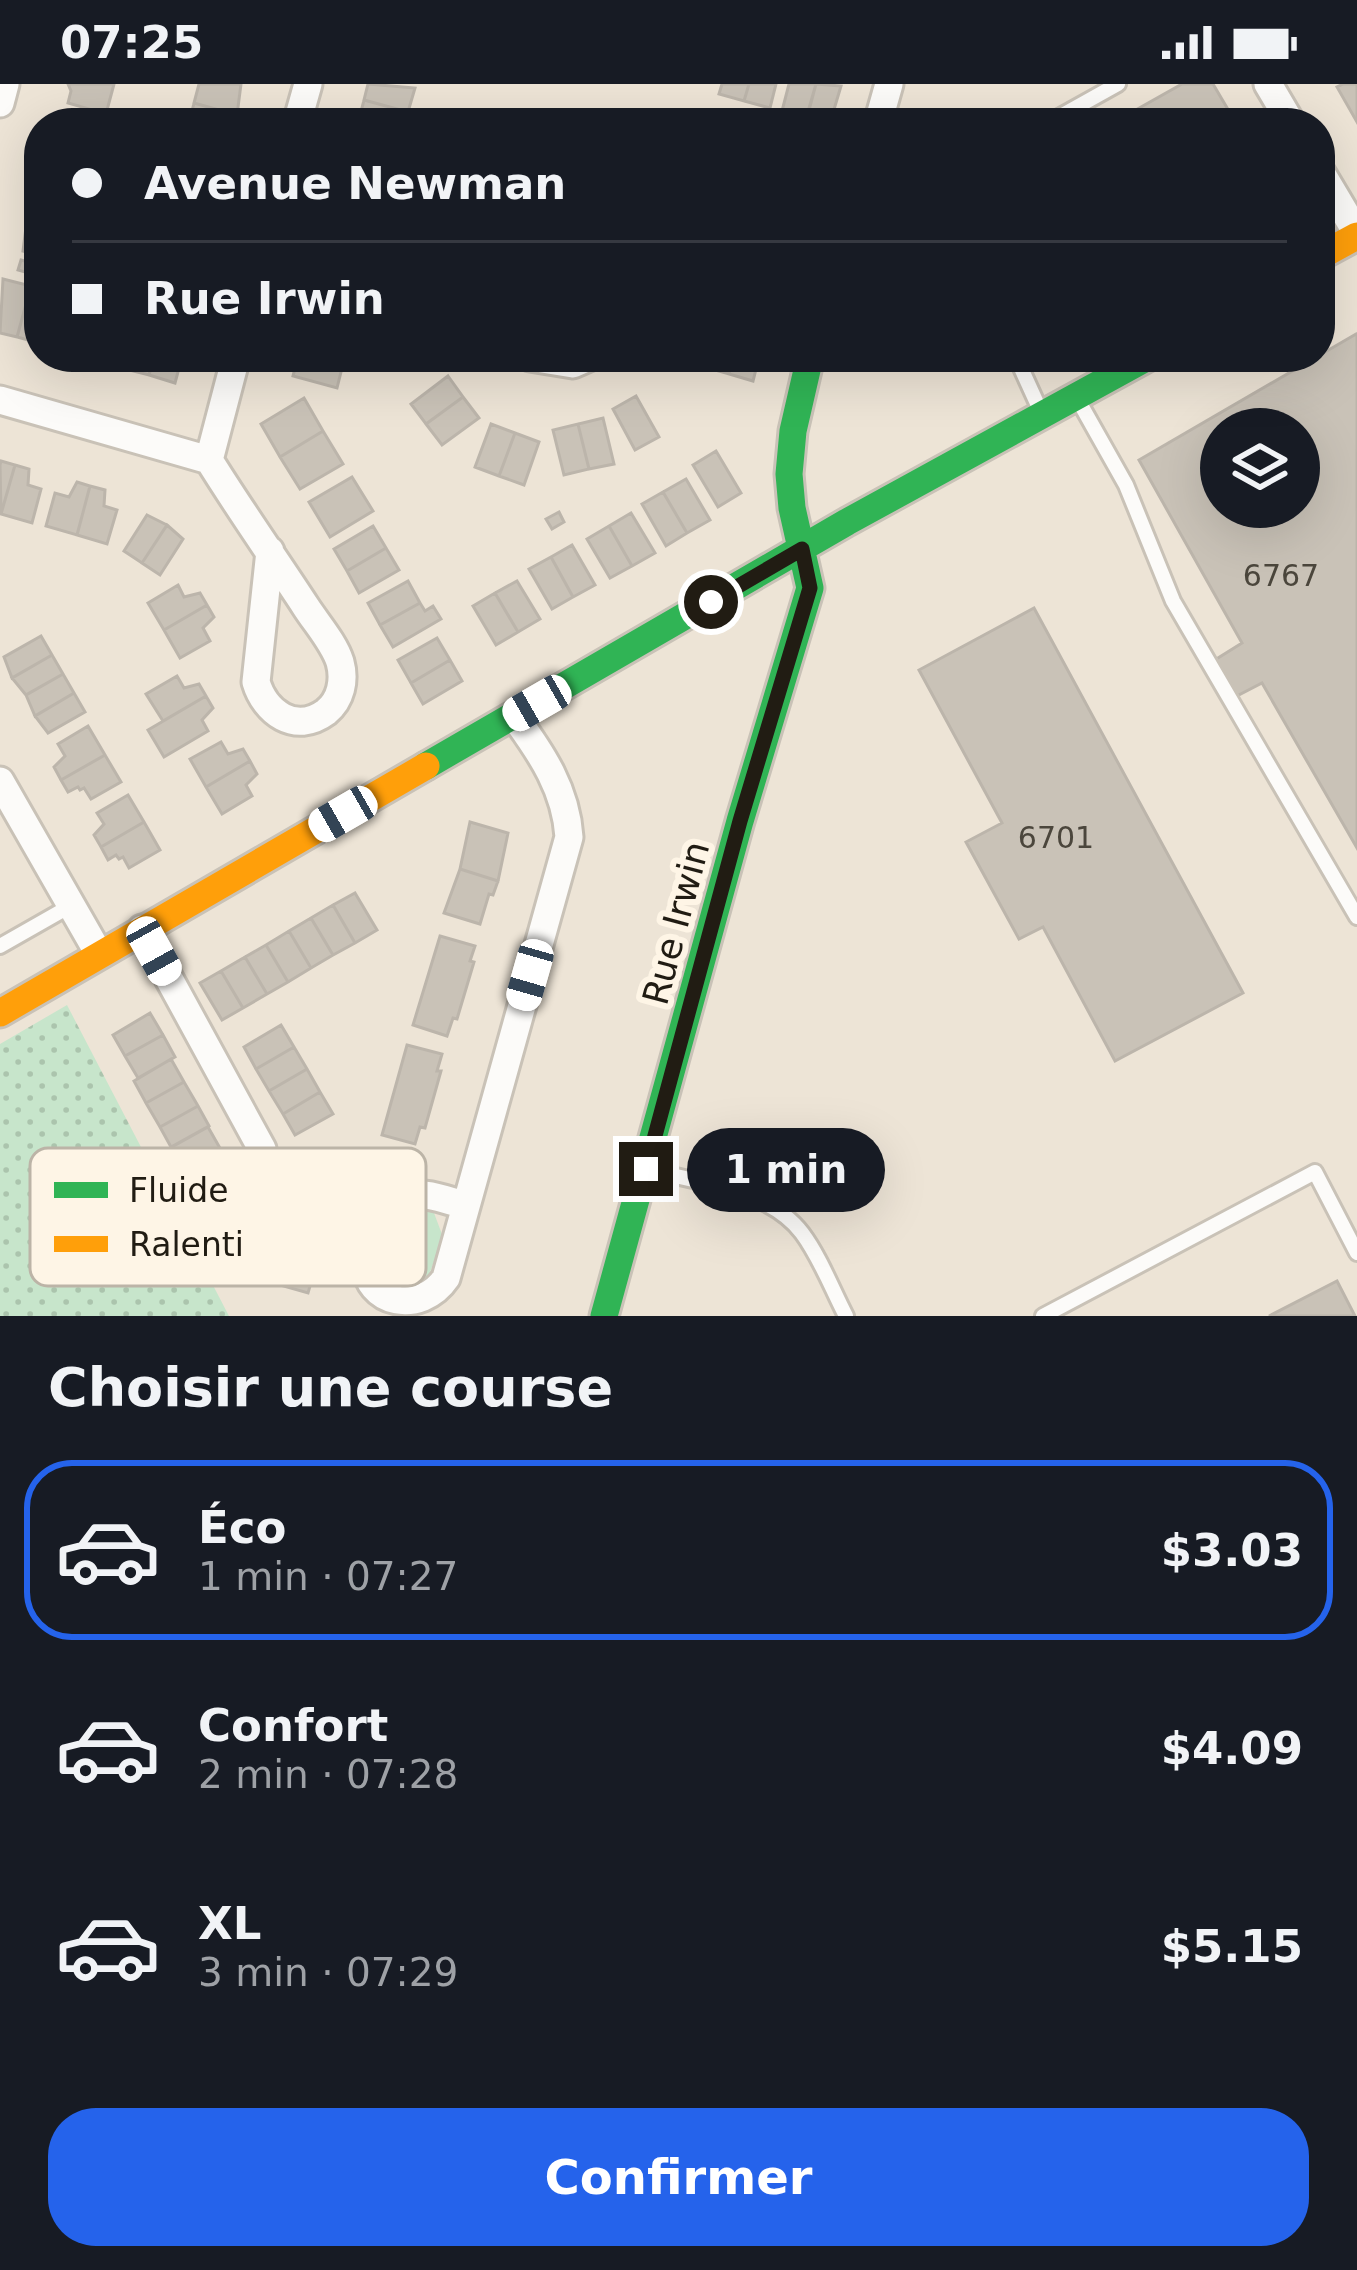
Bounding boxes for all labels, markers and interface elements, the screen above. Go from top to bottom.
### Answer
text: 07:25 [60,16,203,69]
text: Avenue Newman [144,157,566,210]
text: Rue Irwin [144,272,385,325]
map controls [1200,408,1320,528]
button: layers [1200,408,1320,528]
house number: 6767 [1243,558,1319,593]
route start [684,575,738,629]
car [497,669,577,737]
car [303,780,383,848]
house number: 6701 [1018,820,1094,855]
street label: Rue Irwin [635,837,717,1009]
car [121,911,187,991]
car [503,935,557,1015]
callout: 1 min [688,1127,886,1211]
route end [619,1142,673,1196]
text: 1 min [725,1147,847,1192]
legend [30,1148,426,1286]
text: Fluide [129,1171,228,1210]
text: Ralenti [129,1225,244,1264]
text: Choisir une course [48,1356,613,1419]
icon: car [54,1496,162,1604]
text: Éco [198,1501,286,1554]
text: $3.03 [1161,1524,1303,1577]
text: 1 min · 07:27 [198,1554,458,1599]
icon: car [54,1694,162,1802]
text: Confort [198,1699,388,1752]
text: $4.09 [1161,1722,1303,1775]
text: 2 min · 07:28 [198,1752,458,1797]
icon: car [54,1892,162,2000]
text: XL [198,1897,261,1950]
text: $5.15 [1161,1920,1303,1973]
text: 3 min · 07:29 [198,1950,458,1995]
button: Confirmer [48,2108,1309,2246]

